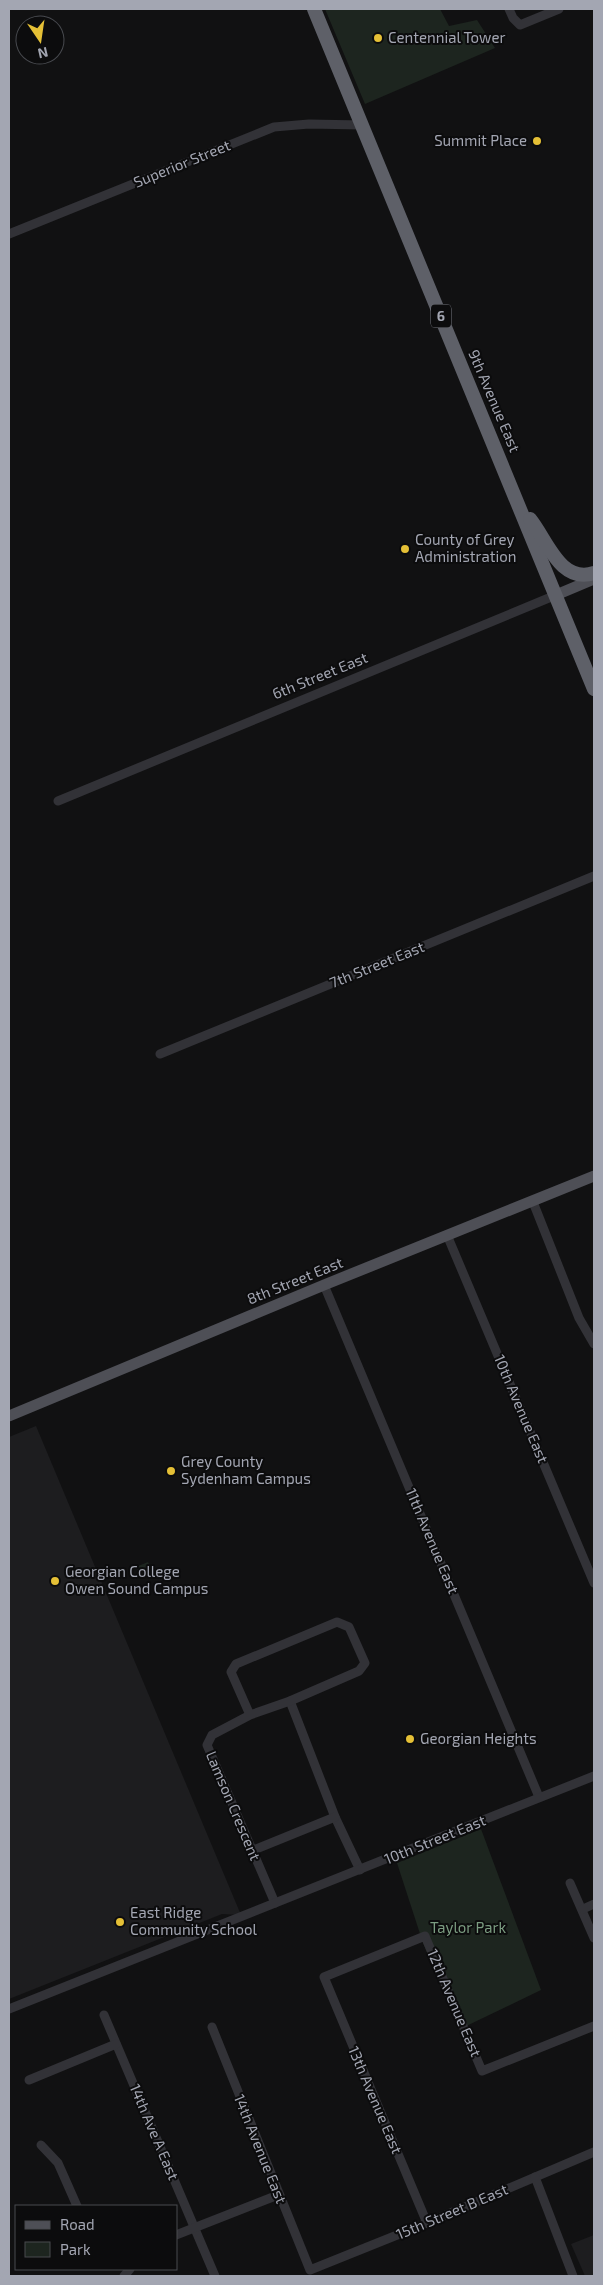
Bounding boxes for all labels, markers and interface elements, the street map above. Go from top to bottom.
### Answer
north arrow [15,15,65,65]
place label: Centennial Tower [388,28,505,46]
marker: Centennial Tower [372,32,384,44]
text: N [36,44,50,63]
place label: Summit Place [434,131,527,149]
street label: Superior Street [131,135,233,191]
marker: Summit Place [531,135,543,147]
road number: 6 [431,304,451,328]
street label: 9th Avenue East [465,347,525,455]
place label: County of Grey Administration [415,530,516,565]
marker: County of Grey Administration [399,543,411,555]
street label: 6th Street East [269,648,370,702]
street label: 7th Street East [327,937,427,991]
street label: 8th Street East [244,1253,345,1308]
street label: 10th Avenue East [491,1352,553,1466]
place label: Grey County Sydenham Campus [181,1452,311,1487]
marker: Grey County Sydenham Campus [165,1465,177,1477]
street label: 11th Avenue East [403,1485,463,1596]
place label: Georgian College Owen Sound Campus [65,1562,208,1597]
marker: Georgian College Owen Sound Campus [49,1575,61,1587]
place label: Georgian Heights [420,1729,537,1747]
marker: Georgian Heights [404,1733,416,1745]
street label: Lamson Crescent [203,1748,265,1863]
street label: 10th Street East [381,1810,488,1868]
place label: East Ridge Community School [130,1903,258,1938]
marker: East Ridge Community School [114,1916,126,1928]
park label: Taylor Park [430,1918,506,1936]
street label: 12th Avenue East [424,1946,486,2059]
street label: 13th Avenue East [345,2043,407,2156]
street label: 14th Ave A East [127,2081,183,2183]
street label: 14th Avenue East [231,2091,291,2206]
street label: 15th Street B East [393,2179,510,2243]
legend [15,2205,178,2270]
text: Road [60,2215,95,2233]
text: Park [60,2240,91,2258]

